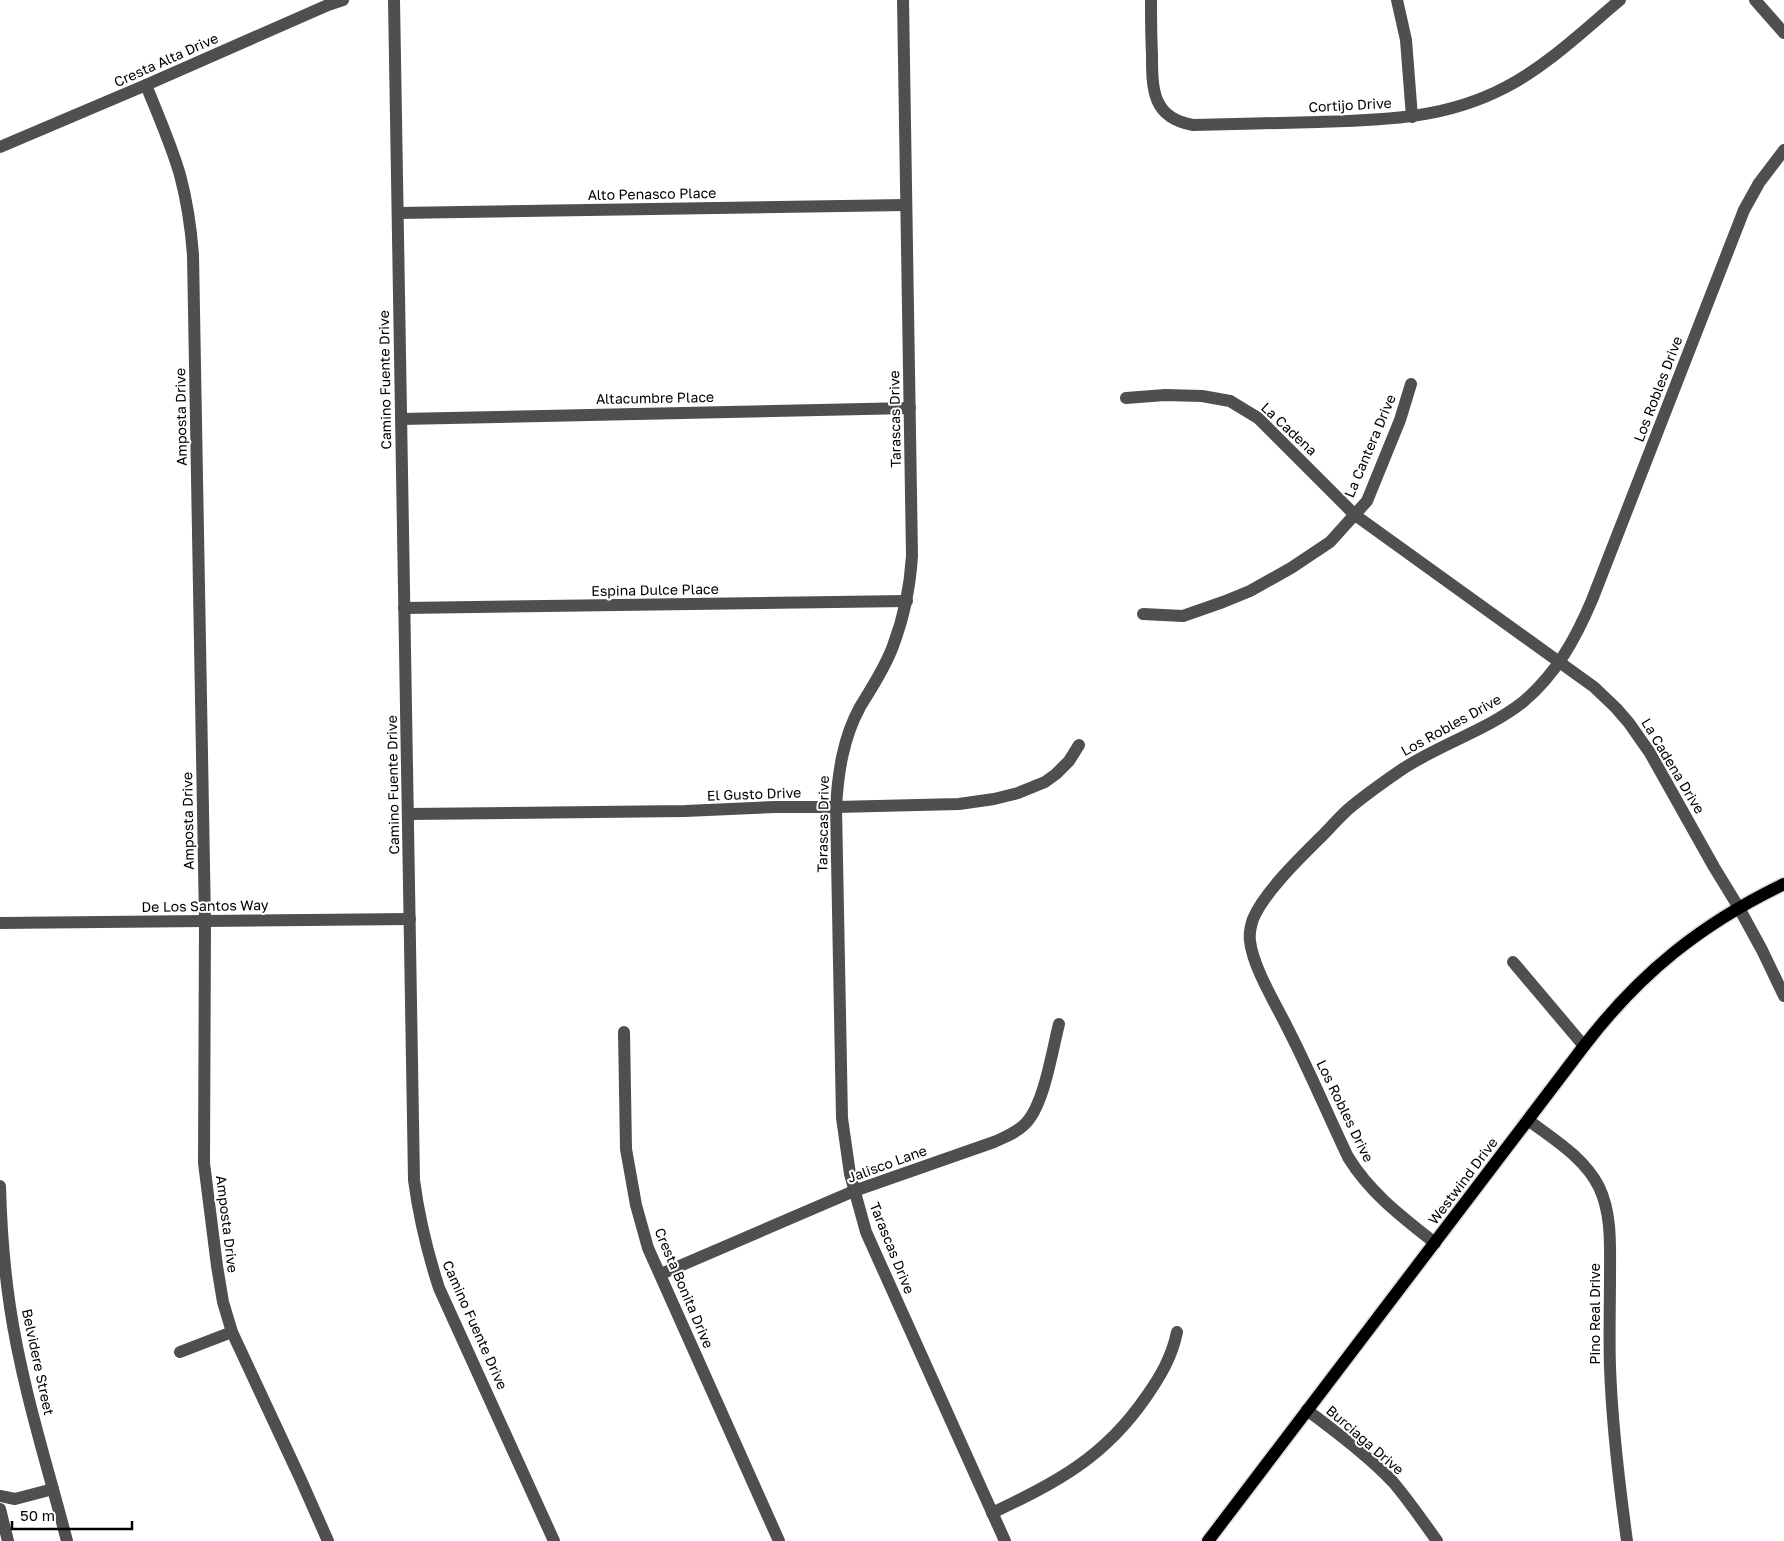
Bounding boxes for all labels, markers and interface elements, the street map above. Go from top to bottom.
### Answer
street label: Cresta Alta Drive [111,29,221,90]
street label: Cortijo Drive [1308,94,1392,115]
street label: Alto Penasco Place [587,184,716,203]
street label: Camino Fuente Drive [375,310,394,450]
street label: Los Robles Drive [1630,334,1685,444]
street label: Amposta Drive [171,368,190,466]
street label: Tarascas Drive [885,370,904,468]
street label: Altacumbre Place [596,388,714,407]
street label: La Cantera Drive [1340,392,1399,500]
street label: La Cadena [1258,398,1321,459]
street label: Espina Dulce Place [591,580,719,599]
street label: Los Robles Drive [1398,690,1504,759]
street label: Camino Fuente Drive [383,715,402,855]
street label: La Cadena Drive [1638,715,1709,817]
street label: Amposta Drive [178,772,197,870]
street label: Tarascas Drive [813,775,832,873]
street label: El Gusto Drive [706,783,801,804]
street label: De Los Santos Way [141,896,269,915]
street label: Los Robles Drive [1313,1057,1378,1165]
street label: Westwind Drive [1424,1134,1501,1228]
street label: Jalisco Lane [845,1141,929,1186]
street label: Amposta Drive [213,1174,242,1274]
street label: Tarascas Drive [866,1200,919,1296]
street label: Cresta Bonita Drive [651,1225,718,1351]
street label: Camino Fuente Drive [439,1258,512,1392]
street label: Pino Real Drive [1586,1263,1603,1365]
street label: Belvidere Street [19,1307,58,1417]
street label: Burciaga Drive [1323,1401,1408,1478]
scale bar [12,1498,132,1530]
text: 50 m [20,1506,55,1524]

